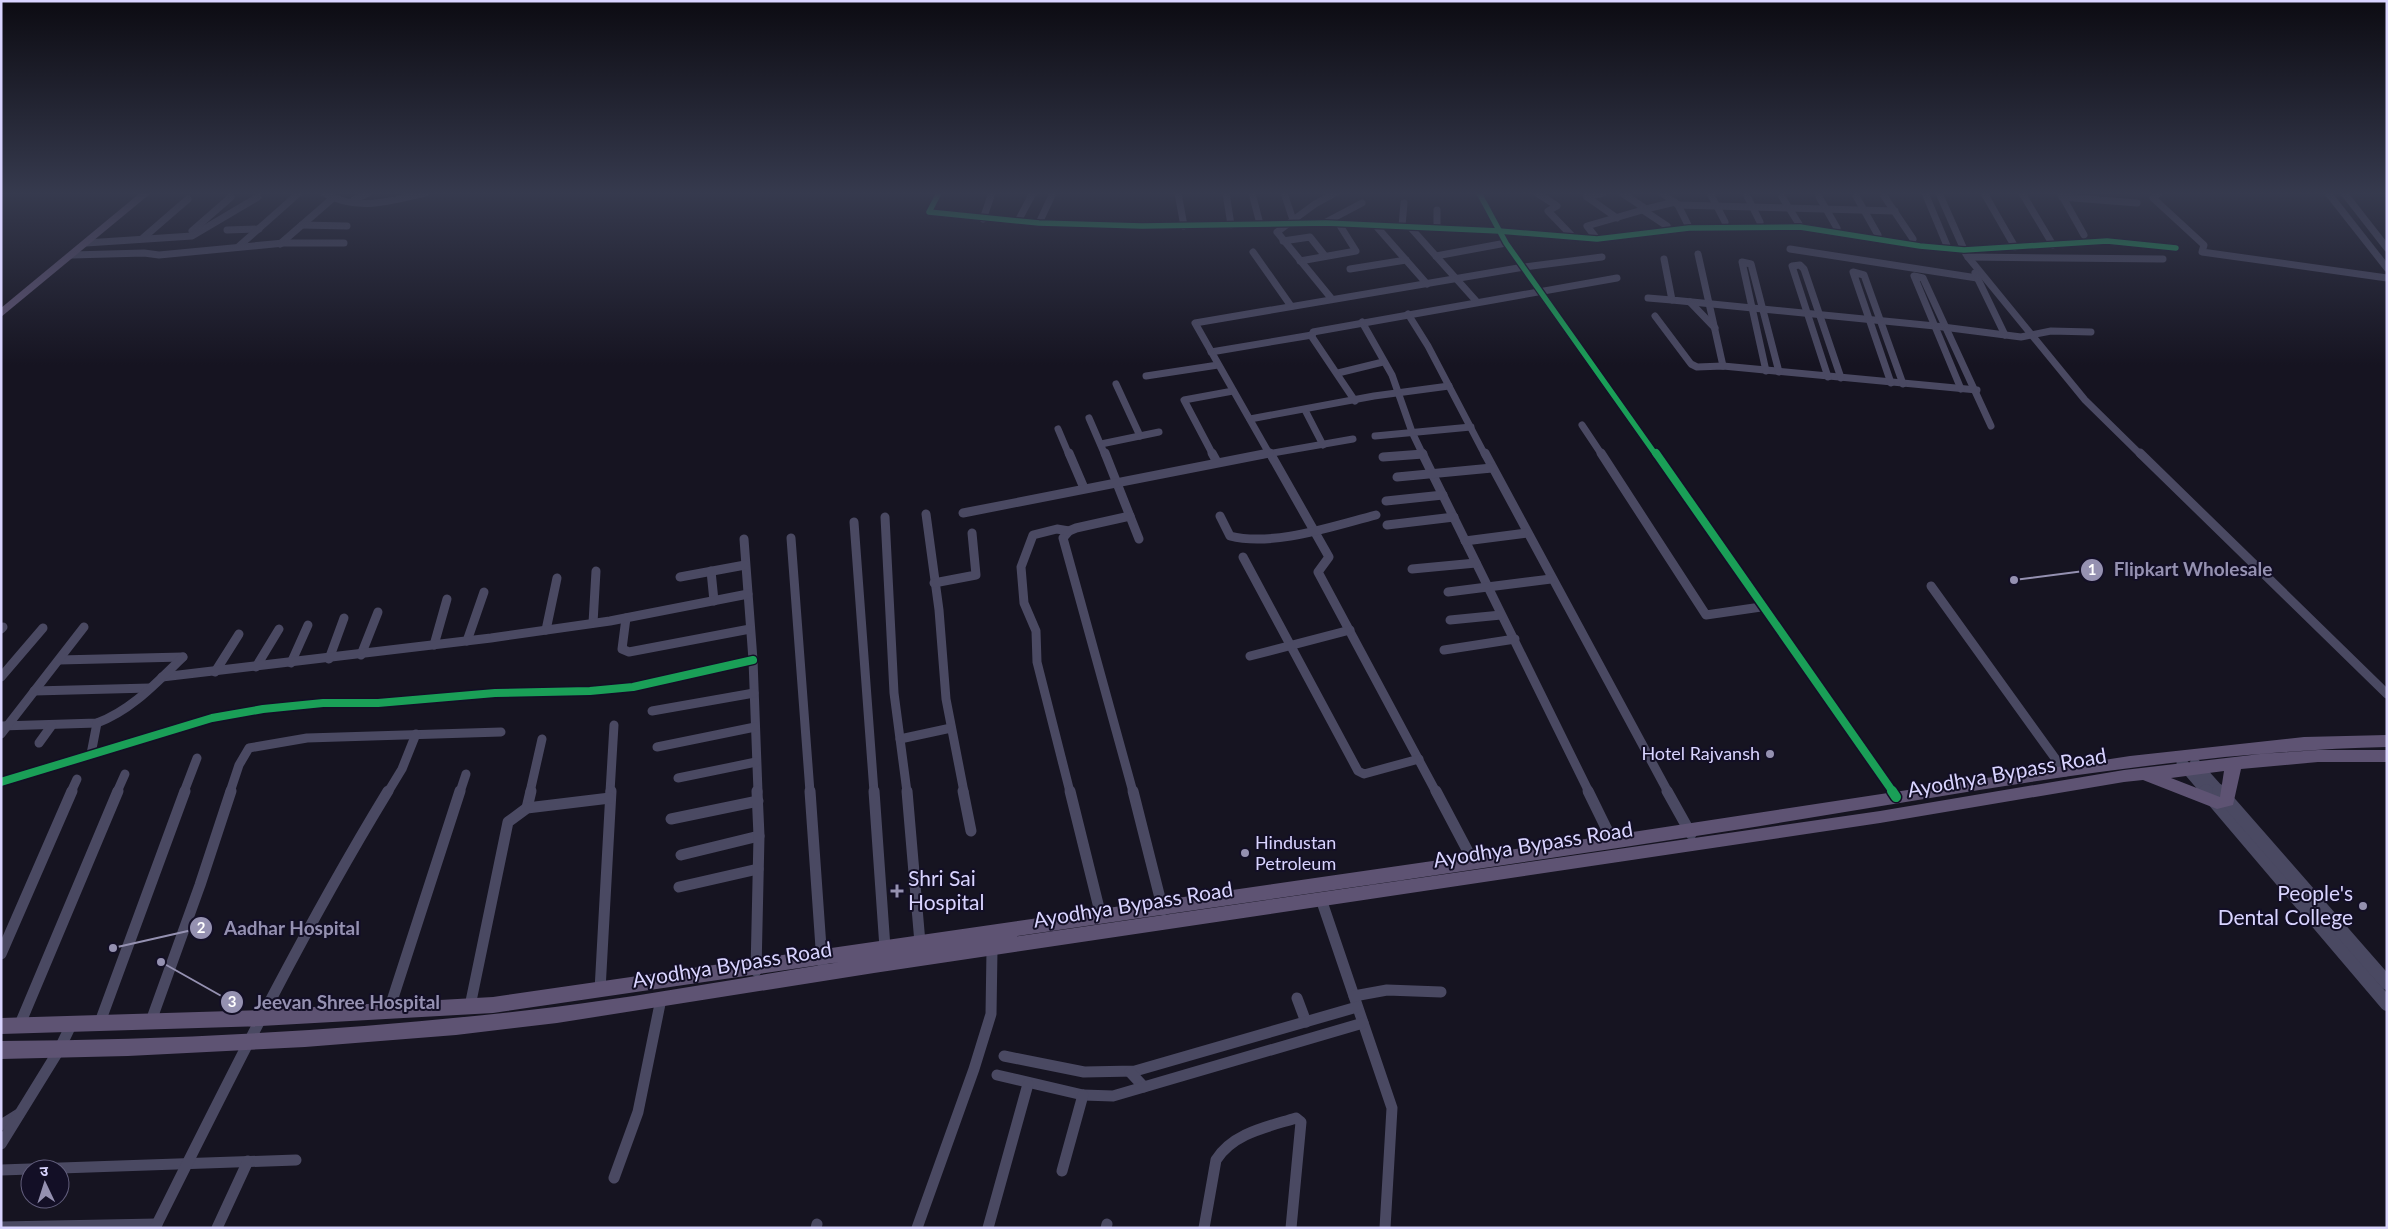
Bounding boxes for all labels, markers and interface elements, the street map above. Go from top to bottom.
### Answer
callout: Flipkart Wholesale [2079,553,2283,587]
text: Flipkart Wholesale [2114,557,2272,580]
text: 1 [2088,560,2096,578]
place label: Hotel Rajvansh [1641,742,1760,764]
street label: Ayodhya Bypass Road [1905,742,2108,801]
marker: Hotel Rajvansh [1764,748,1776,760]
street label: Ayodhya Bypass Road [1431,815,1634,872]
place label: Hindustan Petroleum [1255,831,1336,874]
marker: Hindustan Petroleum [1239,847,1251,859]
place label: Shri Sai Hospital [908,865,984,914]
street label: Ayodhya Bypass Road [1031,875,1234,932]
place label: People's Dental College [2218,880,2353,929]
marker: Shri Sai Hospital [890,884,904,898]
marker: People's Dental College [2357,900,2369,912]
callout: Aadhar Hospital [189,911,370,945]
text: Aadhar Hospital [223,916,360,939]
text: 2 [197,918,206,936]
street label: Ayodhya Bypass Road [630,935,833,992]
callout: Jeevan Shree Hospital [219,985,450,1019]
text: Jeevan Shree Hospital [254,990,440,1013]
text: 3 [228,992,236,1010]
north arrow [20,1159,70,1209]
text: उ [39,1162,50,1179]

